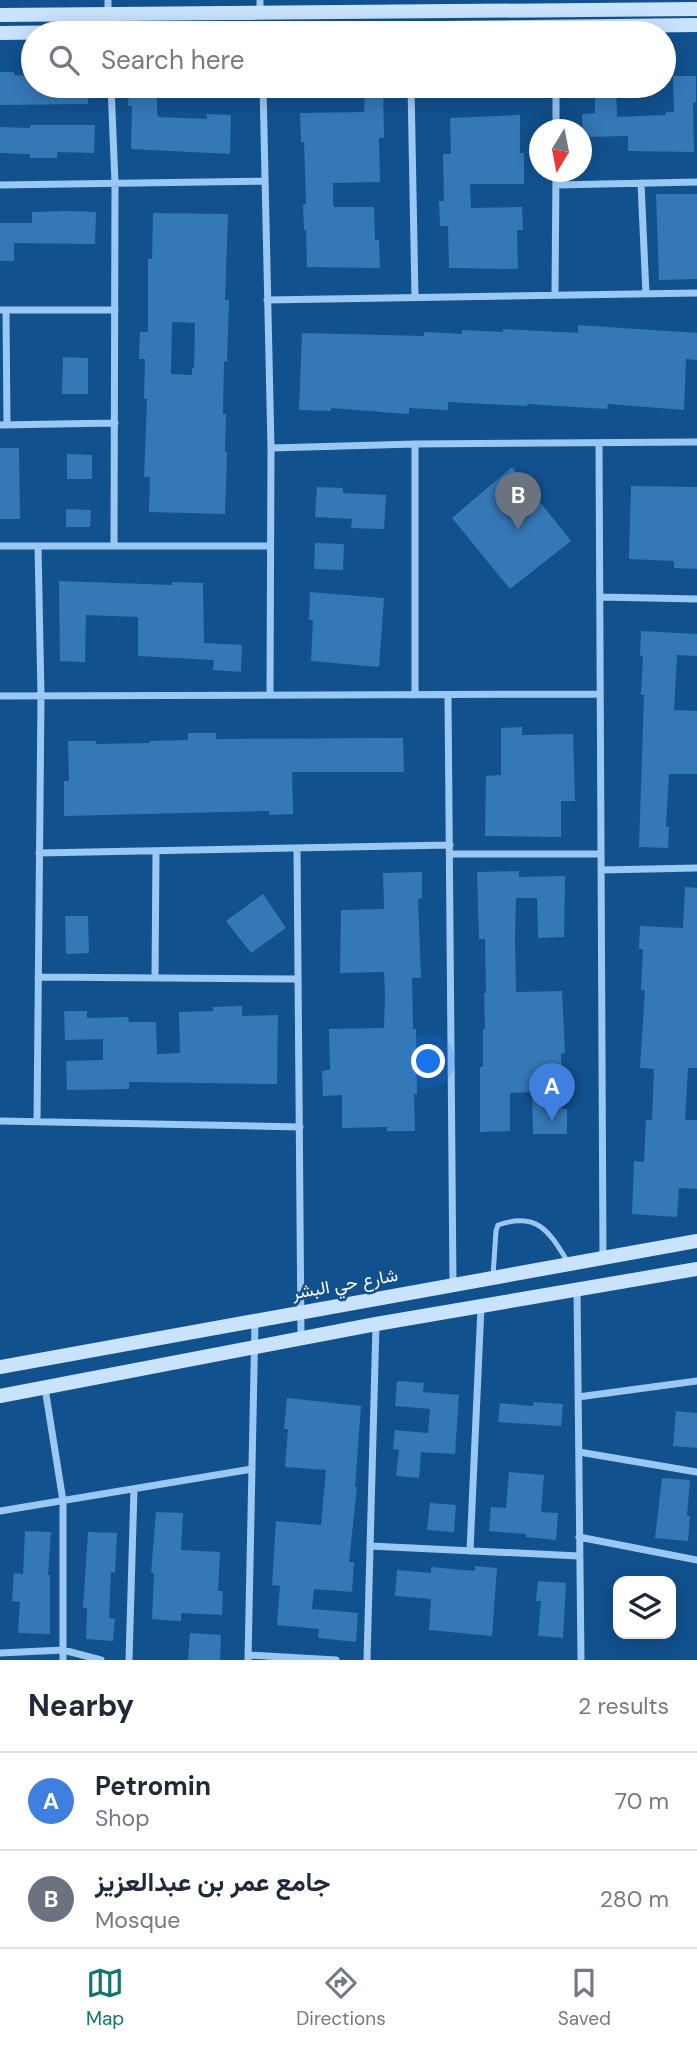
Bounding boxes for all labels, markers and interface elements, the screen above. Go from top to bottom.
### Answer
search box [21,21,676,98]
icon: search [45,41,83,79]
text: Search here [101,43,244,77]
north arrow [529,119,592,182]
pin: B [495,472,541,530]
your location [411,1044,445,1078]
pin: A [529,1063,575,1121]
street label: شارع حي البشر [289,1263,400,1308]
map controls [613,1576,676,1639]
button: layers [613,1576,676,1639]
text: Nearby [28,1686,134,1725]
text: 2 results [578,1691,669,1721]
text: Petromin [95,1769,211,1803]
text: A [43,1786,59,1816]
text: 70 m [615,1786,669,1816]
text: Shop [95,1803,150,1833]
text: جامع عمر بن عبدالعزيز [95,1865,330,1899]
text: B [44,1884,58,1914]
text: 280 m [600,1884,669,1914]
text: Mosque [95,1905,180,1935]
tab: Map [86,1964,124,2031]
tab: Directions [296,1964,386,2031]
tab: Saved [558,1964,611,2031]

